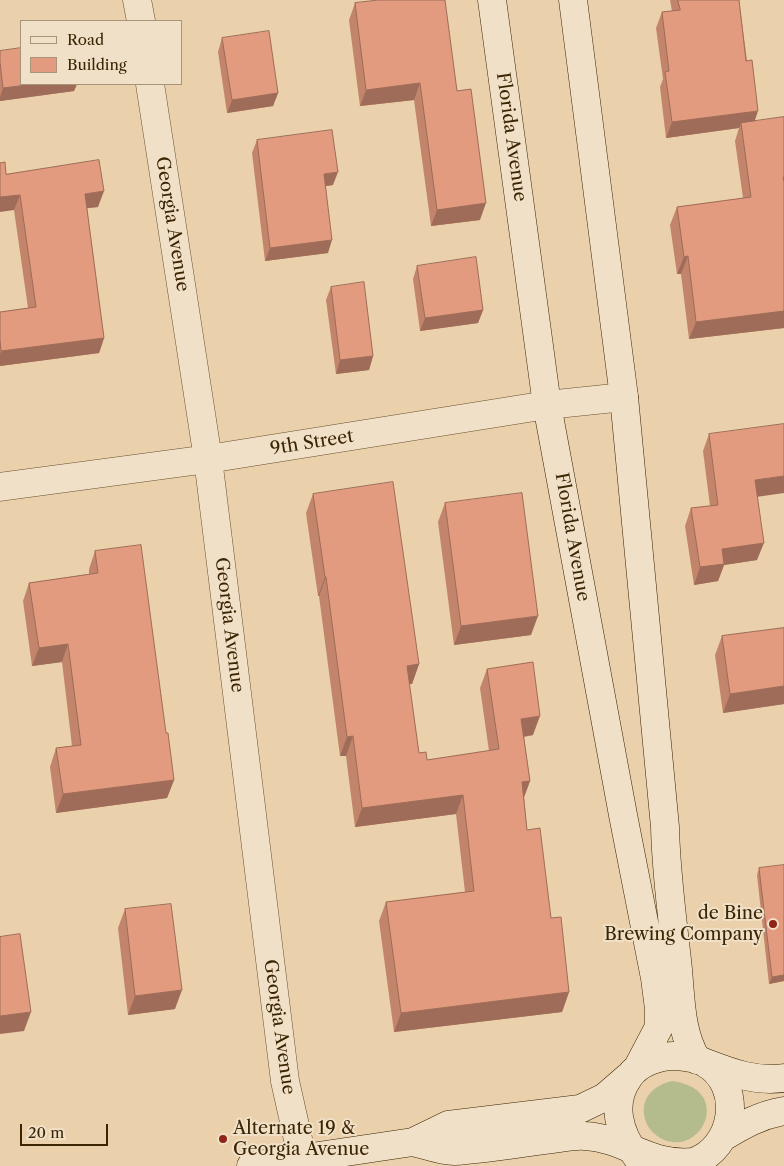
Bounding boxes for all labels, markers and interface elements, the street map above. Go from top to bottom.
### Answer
legend [20,20,182,85]
text: Road [67,30,104,49]
text: Building [67,55,127,74]
street label: Florida Avenue [491,71,531,203]
street label: Georgia Avenue [151,155,193,293]
street label: 9th Street [269,426,355,460]
street label: Florida Avenue [550,471,594,603]
street label: Georgia Avenue [210,556,248,694]
place label: de Bine Brewing Company [604,903,763,946]
marker: de Bine Brewing Company [767,918,779,930]
street label: Georgia Avenue [259,958,299,1096]
scale bar [22,1114,110,1146]
place label: Alternate 19 & Georgia Avenue [233,1118,369,1160]
text: 20 m [28,1123,64,1142]
marker: Alternate 19 & Georgia Avenue [217,1133,229,1145]

